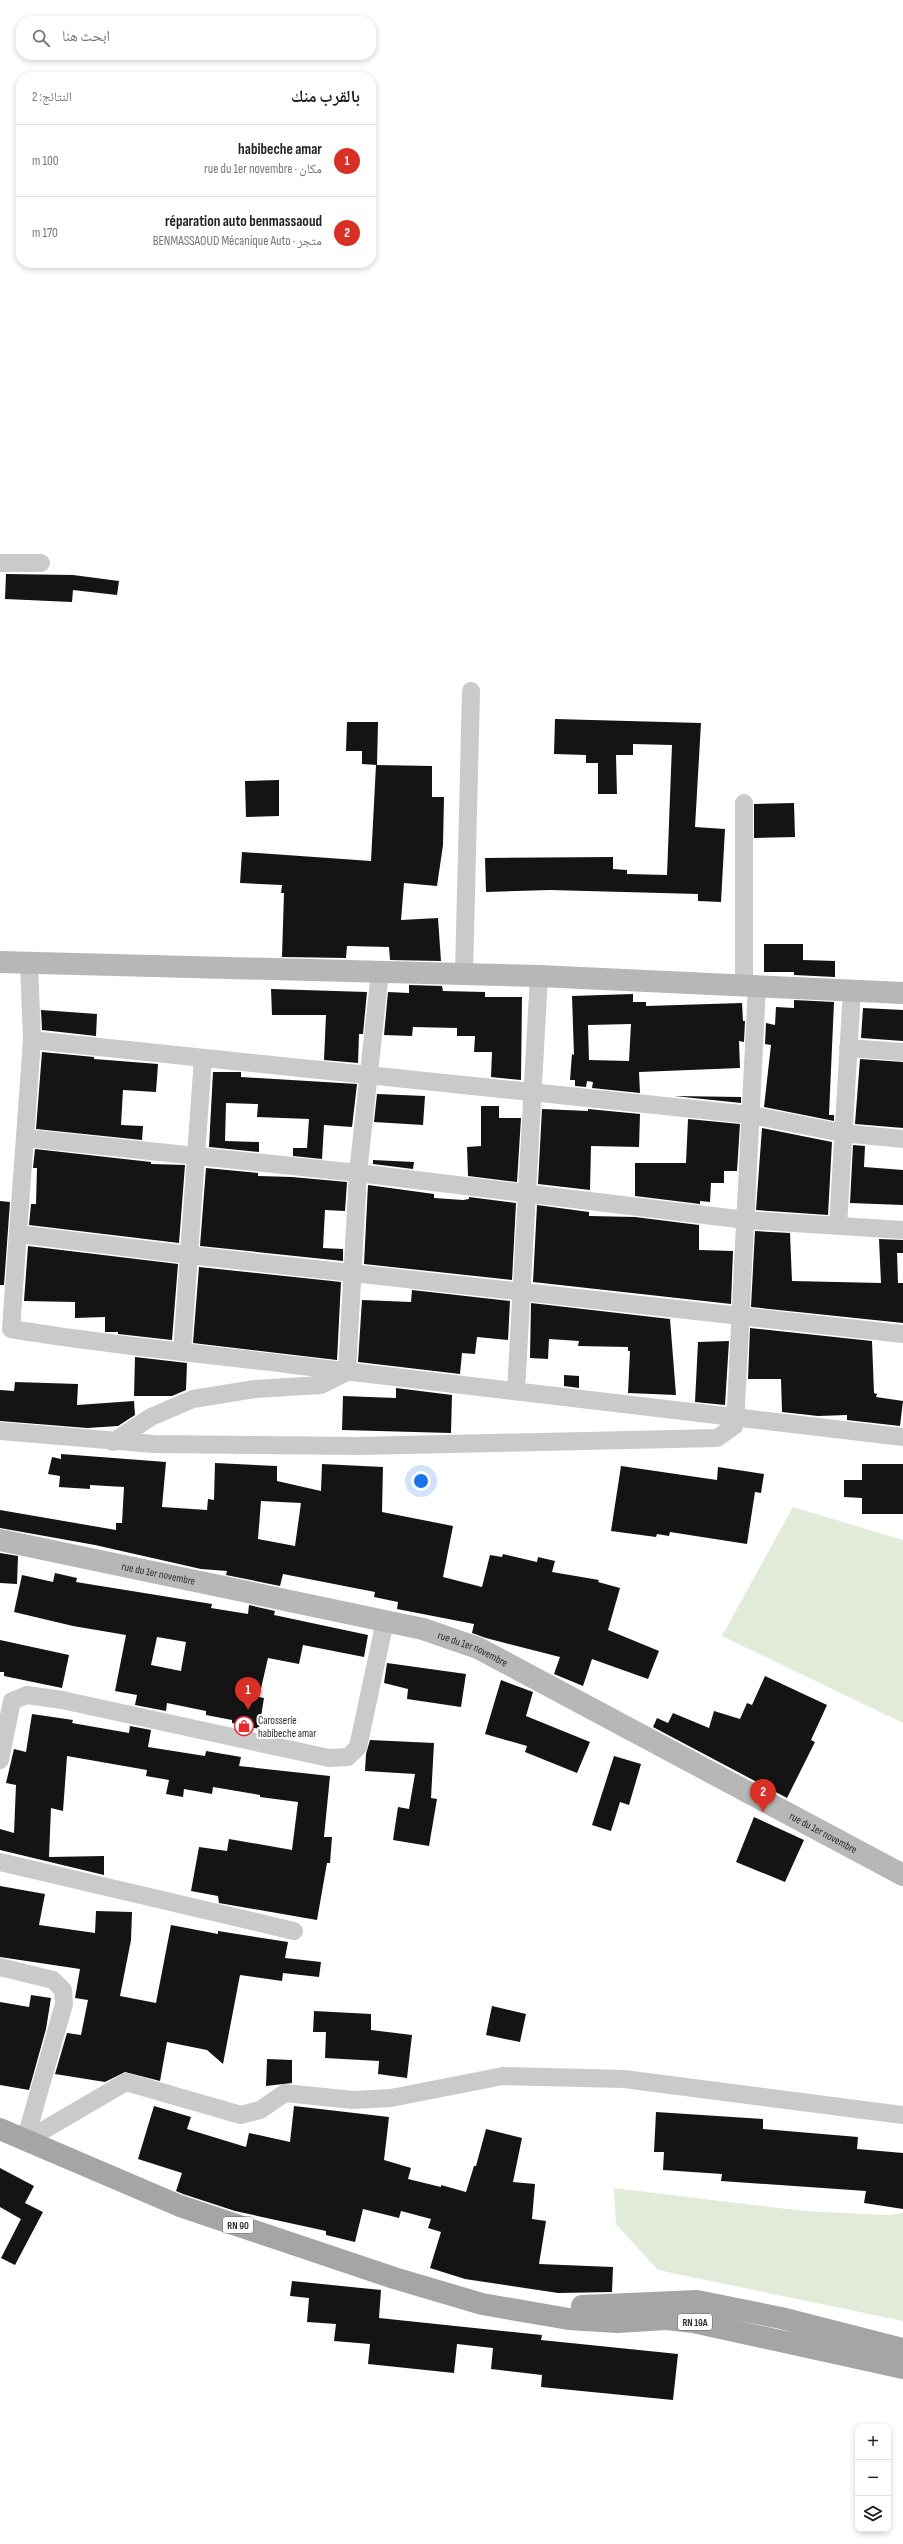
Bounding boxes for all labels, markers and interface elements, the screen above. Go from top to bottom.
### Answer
search box [16,16,376,60]
icon: search [30,27,52,49]
text: ابحث هنا [62,27,110,46]
text: بالقرب منك [291,87,360,107]
text: النتائج: 2 [32,89,72,105]
text: habibeche amar [238,140,322,159]
text: 100 m [32,153,59,169]
text: 1 [344,153,350,169]
text: مكان · rue du 1er novembre [204,161,322,177]
text: réparation auto benmassaoud [165,212,322,231]
text: 170 m [32,225,58,241]
text: 2 [344,225,350,241]
text: متجر · BENMASSAOUD Mécanique Auto [153,233,322,249]
your location [411,1471,431,1491]
street label: rue du 1er novembre [120,1560,196,1588]
street label: rue du 1er novembre [436,1629,510,1670]
pin: 1 [235,1677,261,1710]
place label: Carosserie habibeche amar [258,1714,317,1740]
shop icon: Carosserie habibeche amar [233,1715,255,1737]
pin: 2 [750,1779,776,1812]
street label: rue du 1er novembre [787,1810,859,1856]
road number: RN 90 [223,2217,253,2233]
road number: RN 19A [678,2314,712,2330]
map controls [855,2424,891,2532]
button: + [855,2424,891,2460]
button: − [855,2460,891,2496]
button: layers [855,2496,891,2532]

